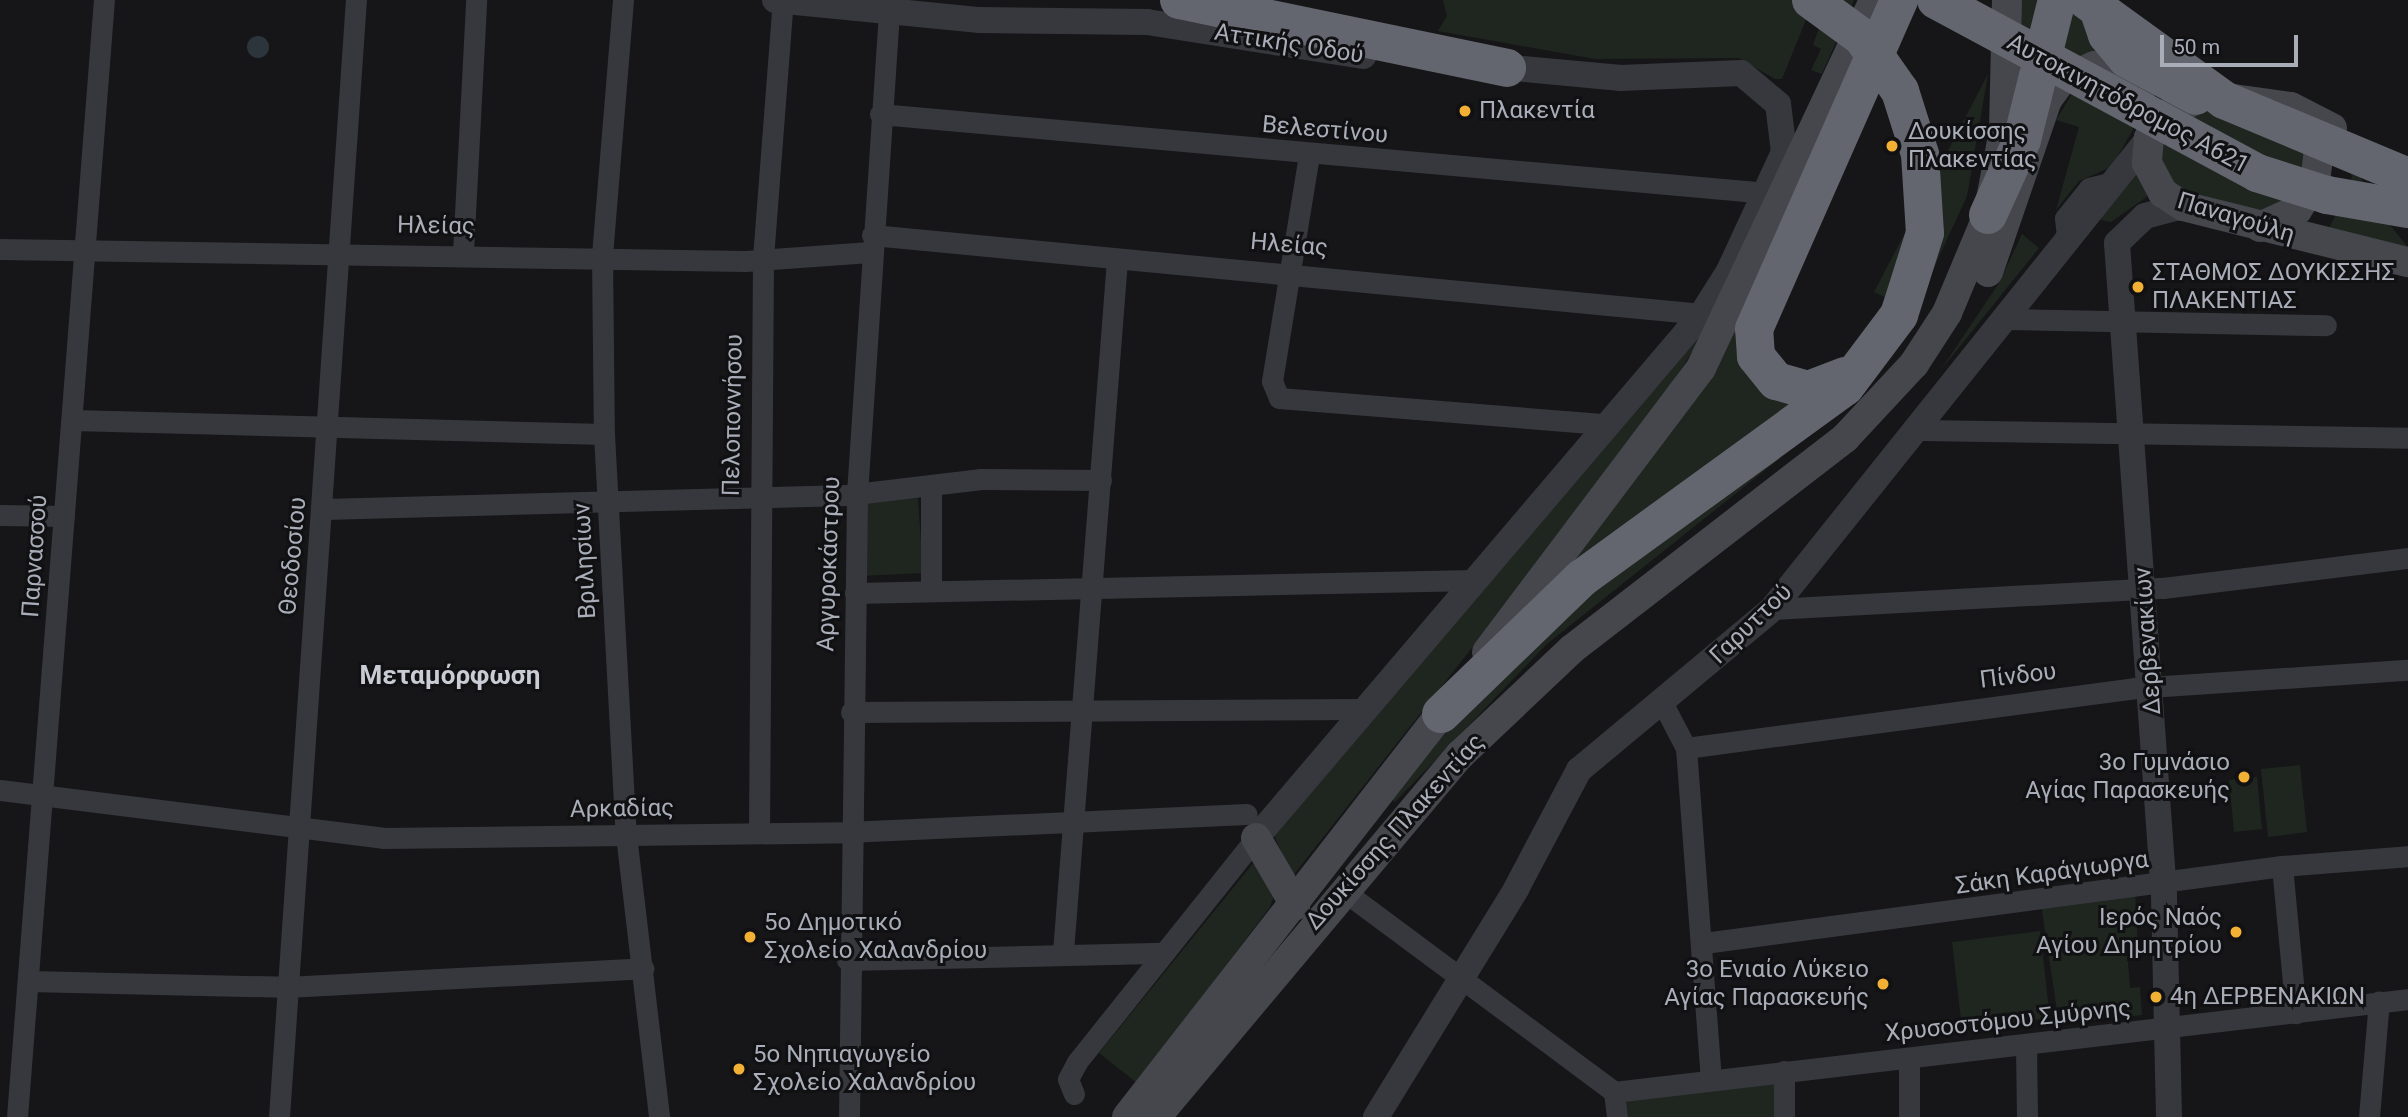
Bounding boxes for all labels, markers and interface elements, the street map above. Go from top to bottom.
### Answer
street label: Αττικής Οδού [1212,18,1366,70]
scale bar [2163,21,2301,65]
street label: Αυτοκινητόδρομος Α621 [2002,28,2254,180]
text: 50 m [2173,35,2220,59]
place label: Πλακεντία [1479,97,1595,125]
marker: Πλακεντία [1457,103,1473,119]
street label: Βελεστίνου [1261,110,1389,150]
place label: Δουκίσσης Πλακεντίας [1908,118,2037,174]
marker: Δουκίσσης Πλακεντίας [1882,136,1902,156]
street label: Παναγούλη [2174,186,2298,250]
street label: Ηλείας [397,211,475,241]
street label: Ηλείας [1249,227,1329,263]
place label: ΣΤΑΘΜΟΣ ΔΟΥΚΙΣΣΗΣ ΠΛΑΚΕΝΤΙΑΣ [2152,259,2395,315]
marker: ΣΤΑΘΜΟΣ ΔΟΥΚΙΣΣΗΣ ΠΛΑΚΕΝΤΙΑΣ [2130,279,2146,295]
street label: Πελοποννήσου [717,334,749,496]
street label: Αργυροκάστρου [812,476,846,652]
street label: Παρνασσού [16,494,54,618]
street label: Θεοδοσίου [273,496,313,616]
street label: Βριλησίων [568,502,602,620]
street label: Δερβενακίων [2128,566,2168,716]
street label: Γαρυττού [1704,578,1798,670]
street label: Πίνδου [1978,657,2058,695]
district label: Μεταμόρφωση [360,660,540,692]
street label: Δουκίσσης Πλακεντίας [1300,728,1490,936]
place label: 3ο Γυμνάσιο Αγίας Παρασκευής [2025,749,2230,805]
marker: 3ο Γυμνάσιο Αγίας Παρασκευής [2236,769,2252,785]
street label: Αρκαδίας [570,794,674,824]
street label: Σάκη Καράγιωργα [1954,845,2150,901]
place label: Ιερός Ναός Αγίου Δημητρίου [2036,904,2222,960]
place label: 5ο Δημοτικό Σχολείο Χαλανδρίου [764,909,987,965]
marker: Ιερός Ναός Αγίου Δημητρίου [2228,924,2244,940]
marker: 5ο Δημοτικό Σχολείο Χαλανδρίου [742,929,758,945]
place label: 3ο Ενιαίο Λύκειο Αγίας Παρασκευής [1664,956,1869,1012]
marker: 3ο Ενιαίο Λύκειο Αγίας Παρασκευής [1875,976,1891,992]
place label: 4η ΔΕΡΒΕΝΑΚΙΩΝ [2170,983,2365,1011]
marker: 4η ΔΕΡΒΕΝΑΚΙΩΝ [2148,989,2164,1005]
street label: Χρυσοστόμου Σμύρνης [1884,994,2132,1048]
place label: 5ο Νηπιαγωγείο Σχολείο Χαλανδρίου [753,1041,976,1097]
marker: 5ο Νηπιαγωγείο Σχολείο Χαλανδρίου [731,1061,747,1077]

